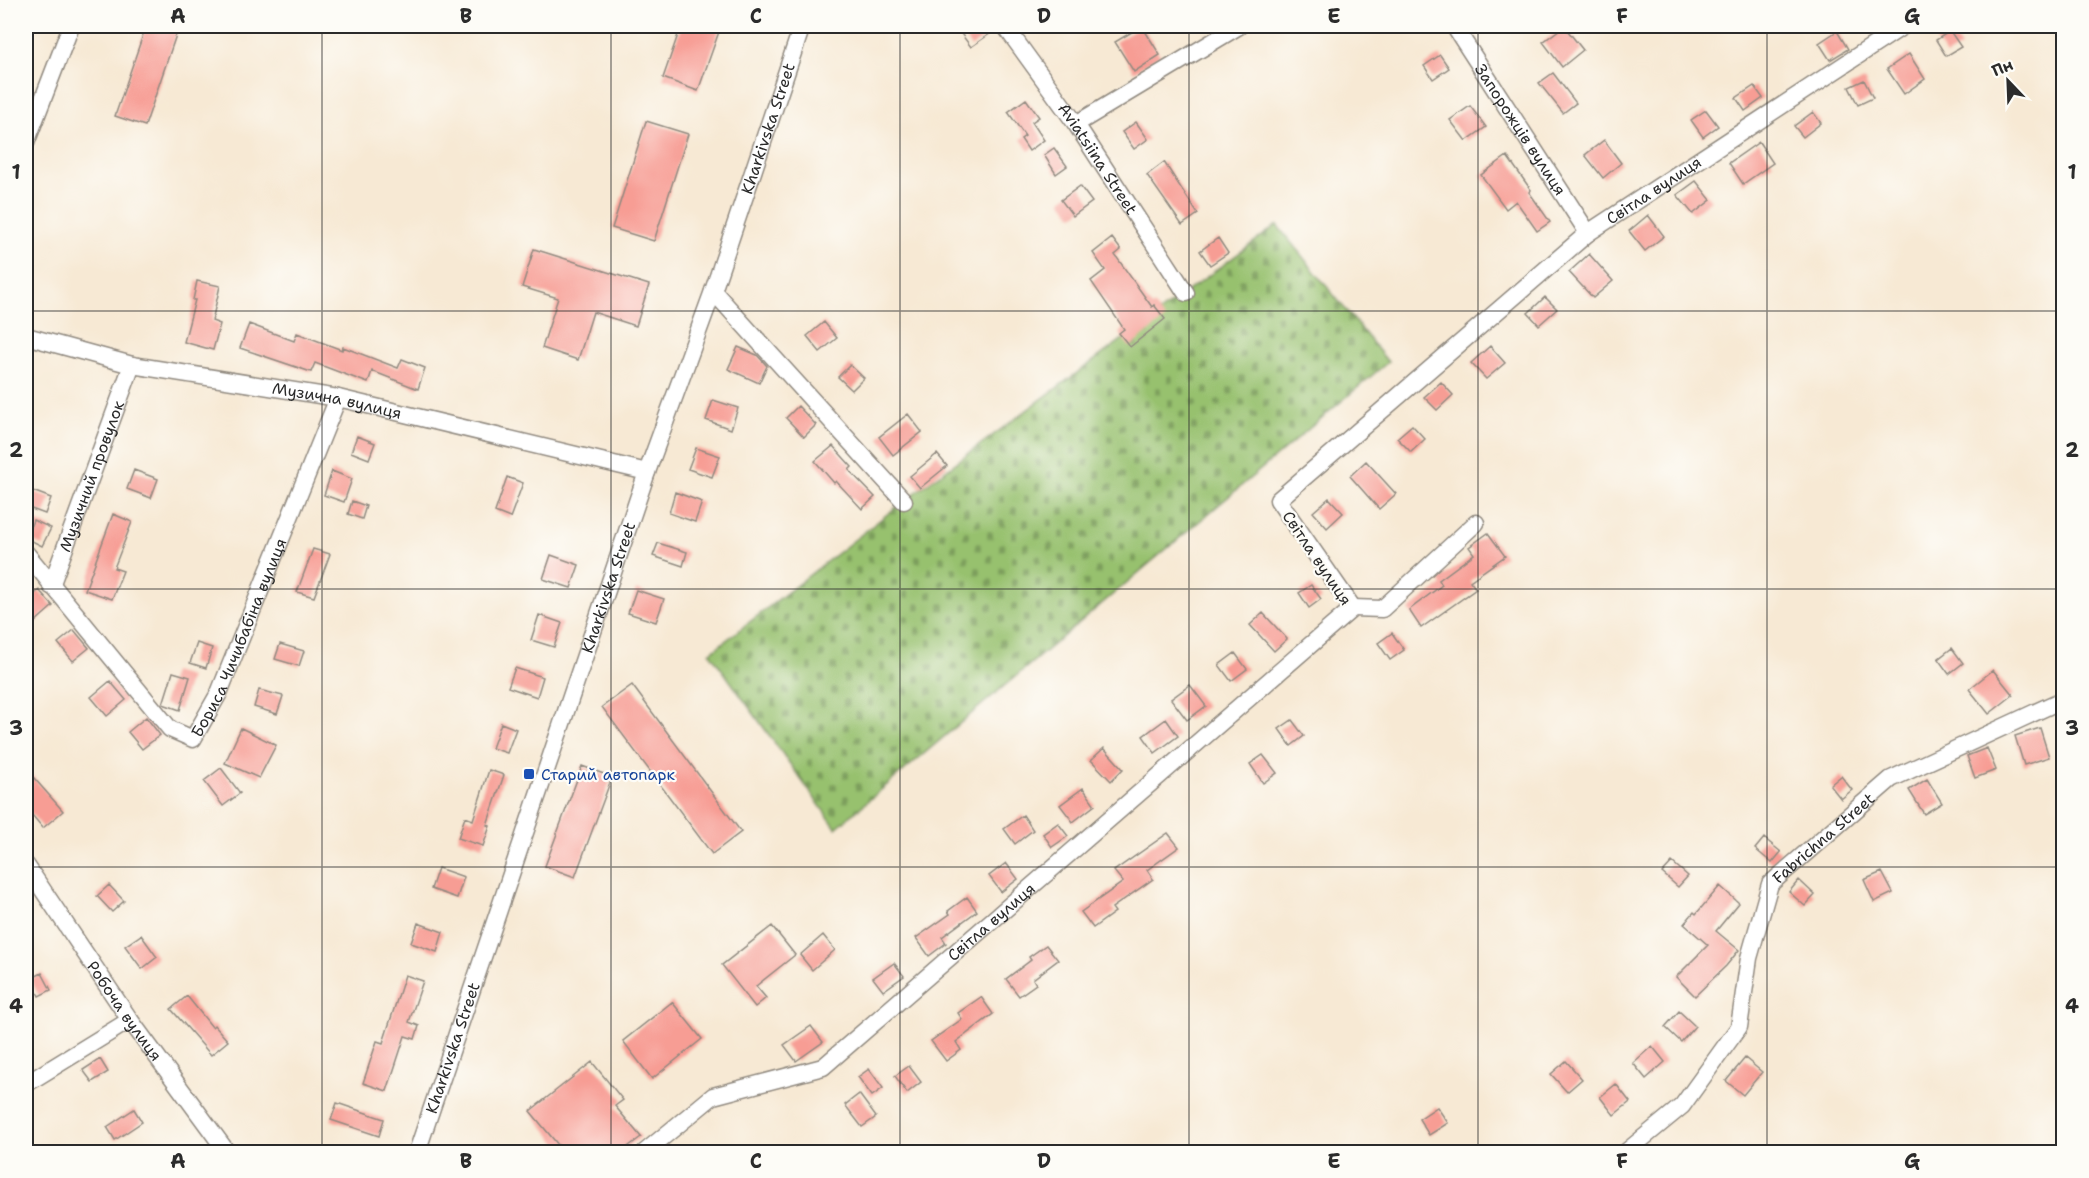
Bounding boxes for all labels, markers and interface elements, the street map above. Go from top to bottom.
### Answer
text: A [170,3,186,29]
text: B [460,3,472,29]
text: C [750,3,762,29]
text: D [1037,3,1051,29]
text: E [1327,3,1341,29]
text: F [1616,3,1628,29]
text: G [1904,3,1920,29]
north arrow [1978,51,2038,111]
text: Пн [1989,54,2016,81]
street label: Запорожців вулиця [1471,59,1571,199]
street label: Kharkivska Street [736,60,799,197]
street label: Aviatsiina Street [1054,99,1143,218]
street label: Світла вулиця [1602,151,1705,229]
text: 1 [11,159,21,185]
text: 1 [2067,159,2077,185]
street label: Музична вулиця [271,377,404,423]
street label: Музичний провулок [54,397,129,555]
text: 2 [9,437,23,463]
text: 2 [2065,437,2079,463]
street label: Світла вулиця [1278,507,1356,609]
street label: Kharkivska Street [576,519,640,656]
street label: Бориса Чичибабіна вулиця [186,535,291,741]
text: 3 [9,715,23,741]
text: 3 [2065,715,2079,741]
place label: Старий автопарк [541,764,675,785]
marker: Старий автопарк [522,767,536,781]
street label: Fabrichna Street [1768,788,1879,888]
street label: Світла вулиця [943,878,1039,965]
street label: Робоча вулиця [83,957,167,1065]
street label: Kharkivska Street [420,979,484,1116]
text: 4 [9,993,23,1019]
text: 4 [2065,993,2079,1019]
text: A [170,1148,186,1174]
text: B [460,1148,472,1174]
text: C [750,1148,762,1174]
text: D [1037,1148,1051,1174]
text: E [1327,1148,1341,1174]
text: F [1616,1148,1628,1174]
text: G [1904,1148,1920,1174]

